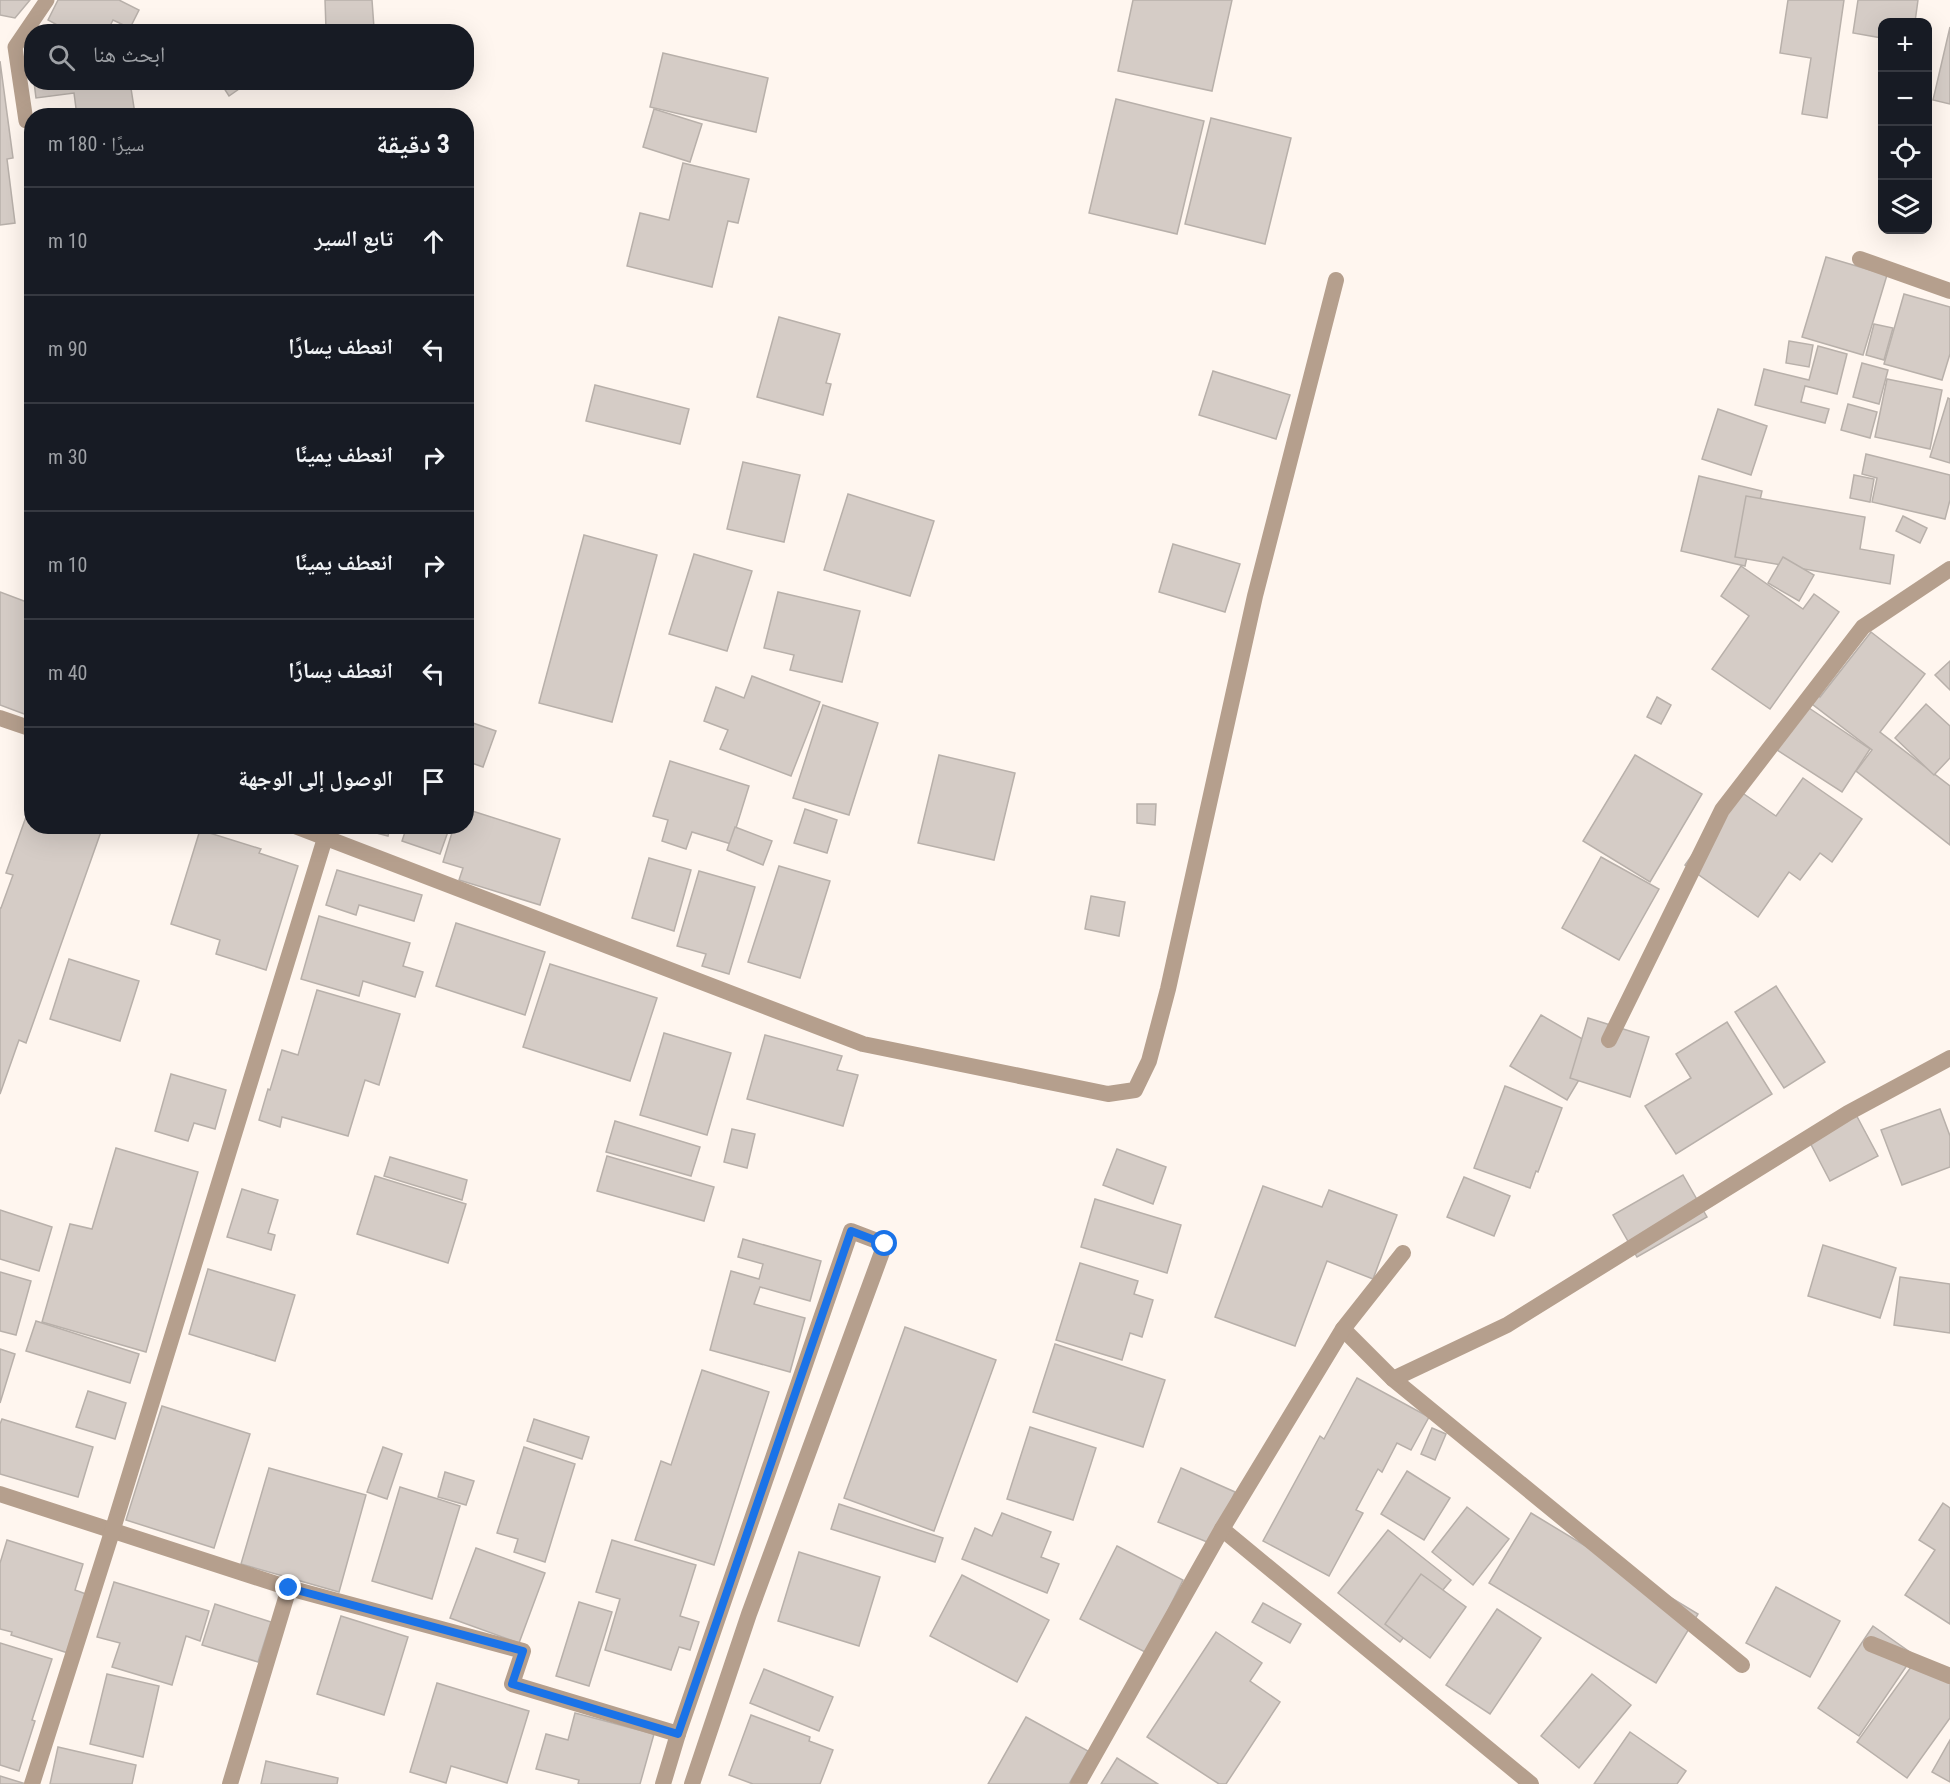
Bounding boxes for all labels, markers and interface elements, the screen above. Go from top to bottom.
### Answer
map controls [1878,18,1932,234]
button: + [1878,18,1932,72]
search box [24,24,474,90]
icon: search [45,41,78,74]
text: ابحث هنا [93,42,165,67]
button: − [1878,72,1932,126]
button: locate [1878,126,1932,180]
text: 3 دقيقة [376,129,450,159]
text: سيرًا · 180 m [48,132,145,156]
button: layers [1878,180,1932,234]
icon: ahead [417,225,450,258]
text: تابع السير [315,226,393,251]
text: 10 m [48,229,87,253]
icon: left [417,333,450,366]
text: انعطف يسارًا [288,334,393,359]
text: 90 m [48,337,87,361]
icon: right [417,441,450,474]
text: انعطف يمينًا [295,442,393,467]
text: 30 m [48,445,87,469]
icon: right [417,549,450,582]
text: انعطف يمينًا [295,550,393,575]
text: 10 m [48,553,87,577]
icon: left [417,657,450,690]
text: انعطف يسارًا [288,658,393,683]
text: 40 m [48,661,87,685]
icon: arrive [417,765,450,798]
text: الوصول إلى الوجهة [238,766,393,791]
route start [871,1230,897,1256]
route end [275,1574,301,1600]

